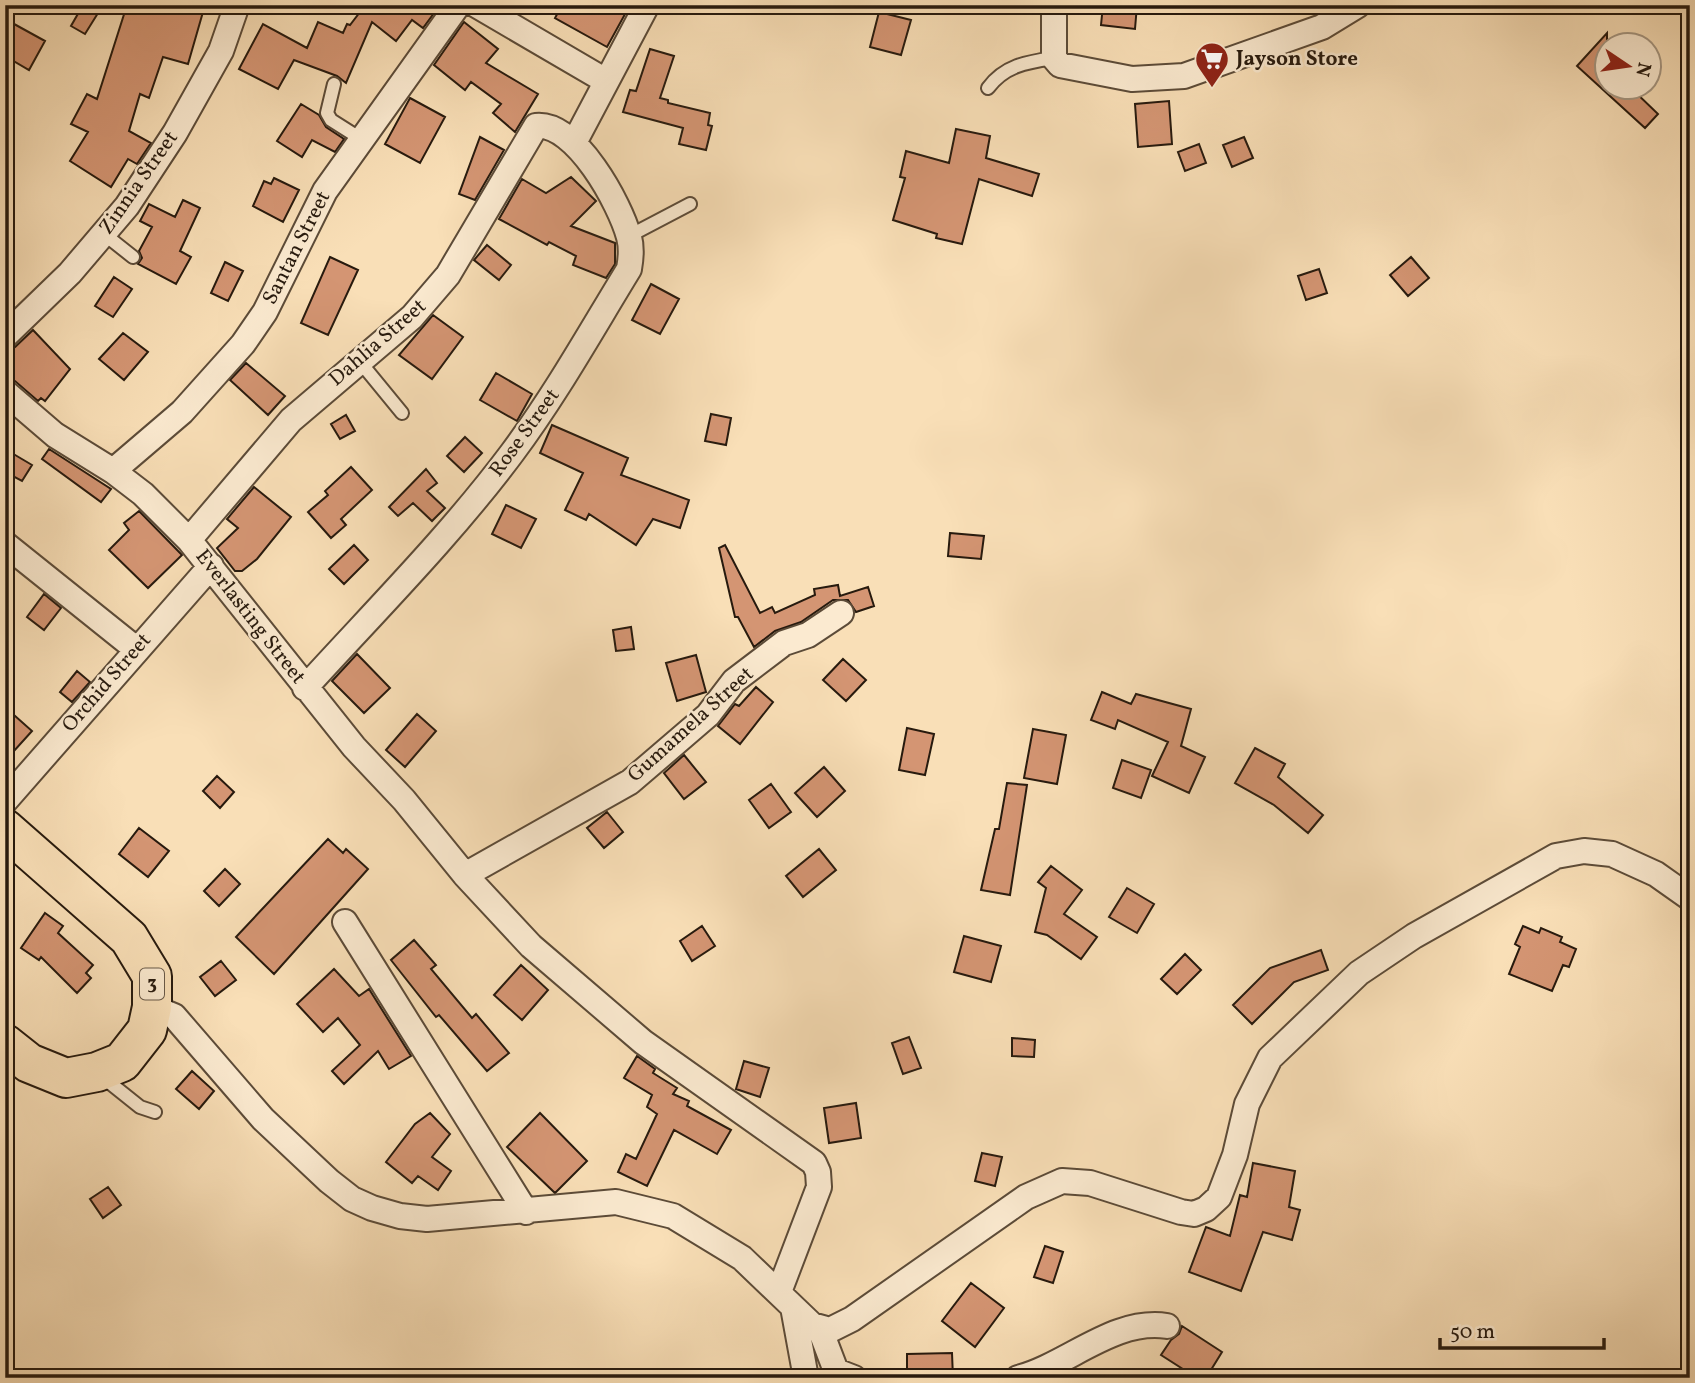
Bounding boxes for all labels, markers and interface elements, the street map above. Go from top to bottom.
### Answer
north arrow [1594,32,1664,102]
supermarket icon: Jayson Store [1193,40,1231,89]
place label: Jayson Store [1235,45,1358,74]
text: N [1628,60,1657,79]
street label: Zinnia Street [93,125,185,241]
street label: Santan Street [256,186,338,310]
street label: Dahlia Street [323,292,433,394]
street label: Rose Street [483,383,567,483]
street label: Everlasting Street [188,543,312,691]
street label: Orchid Street [56,627,158,739]
street label: Gumamela Street [622,660,760,790]
road number: 3 [140,968,164,1000]
scale bar [1440,1306,1604,1350]
text: 50 m [1450,1318,1495,1347]

